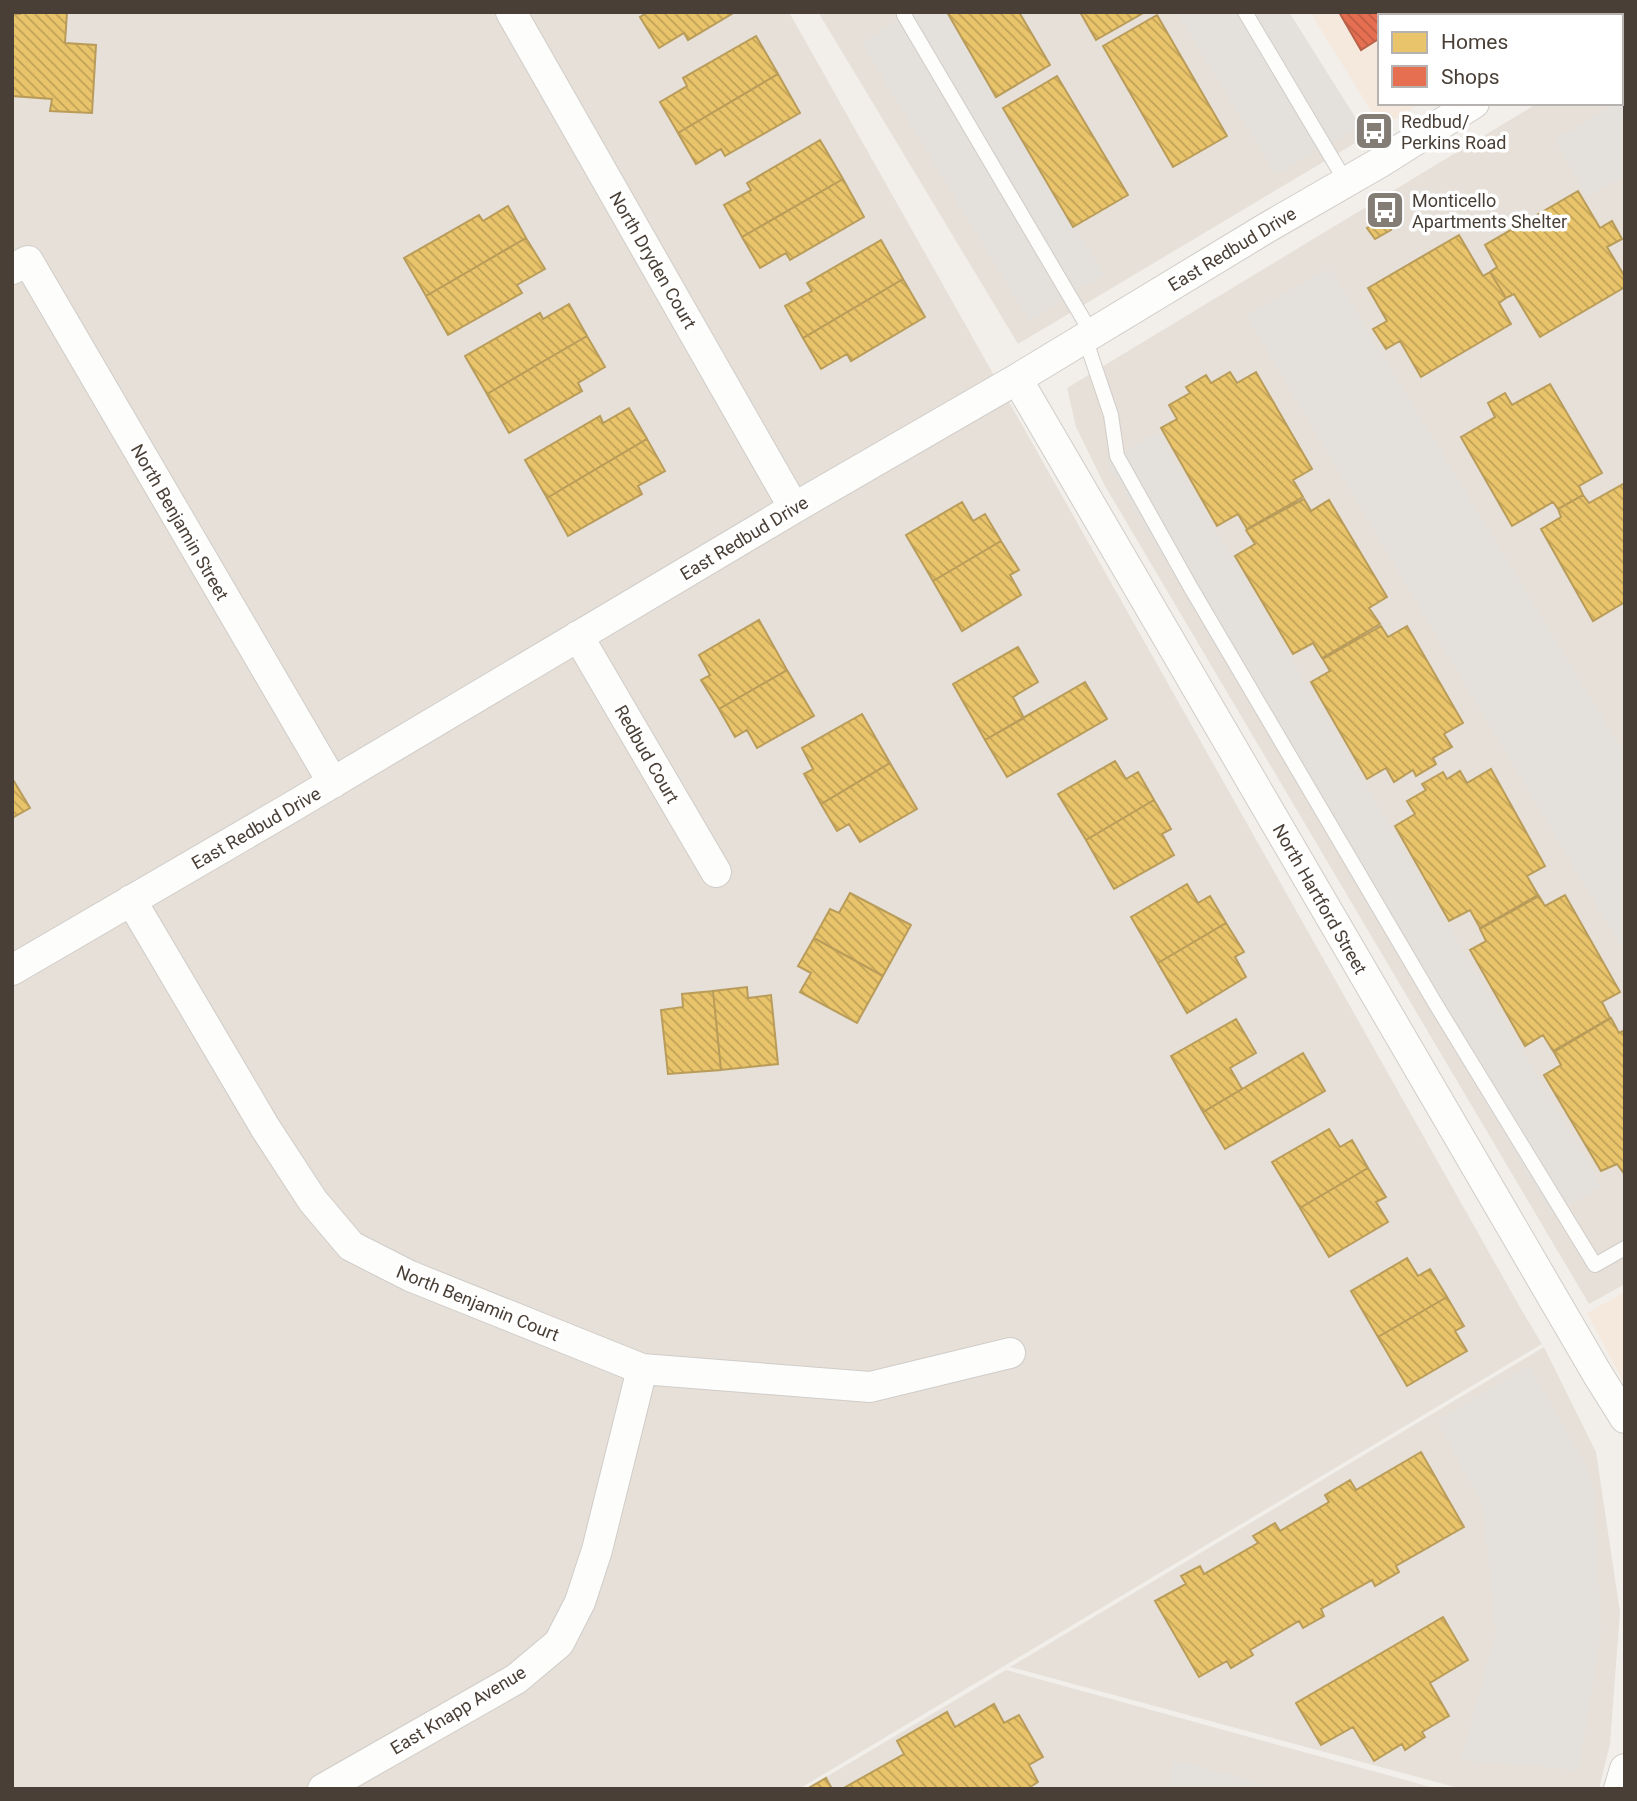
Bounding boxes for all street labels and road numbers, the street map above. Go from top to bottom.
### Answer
street label: North Dryden Court [605,188,701,332]
street label: East Redbud Drive [1164,203,1300,295]
street label: North Benjamin Street [127,440,233,604]
street label: East Redbud Drive [676,492,812,584]
street label: Redbud Court [610,701,684,807]
street label: East Redbud Drive [188,783,324,873]
street label: North Hartford Street [1269,820,1372,978]
street label: North Benjamin Court [394,1261,563,1345]
street label: East Knapp Avenue [387,1661,529,1759]

